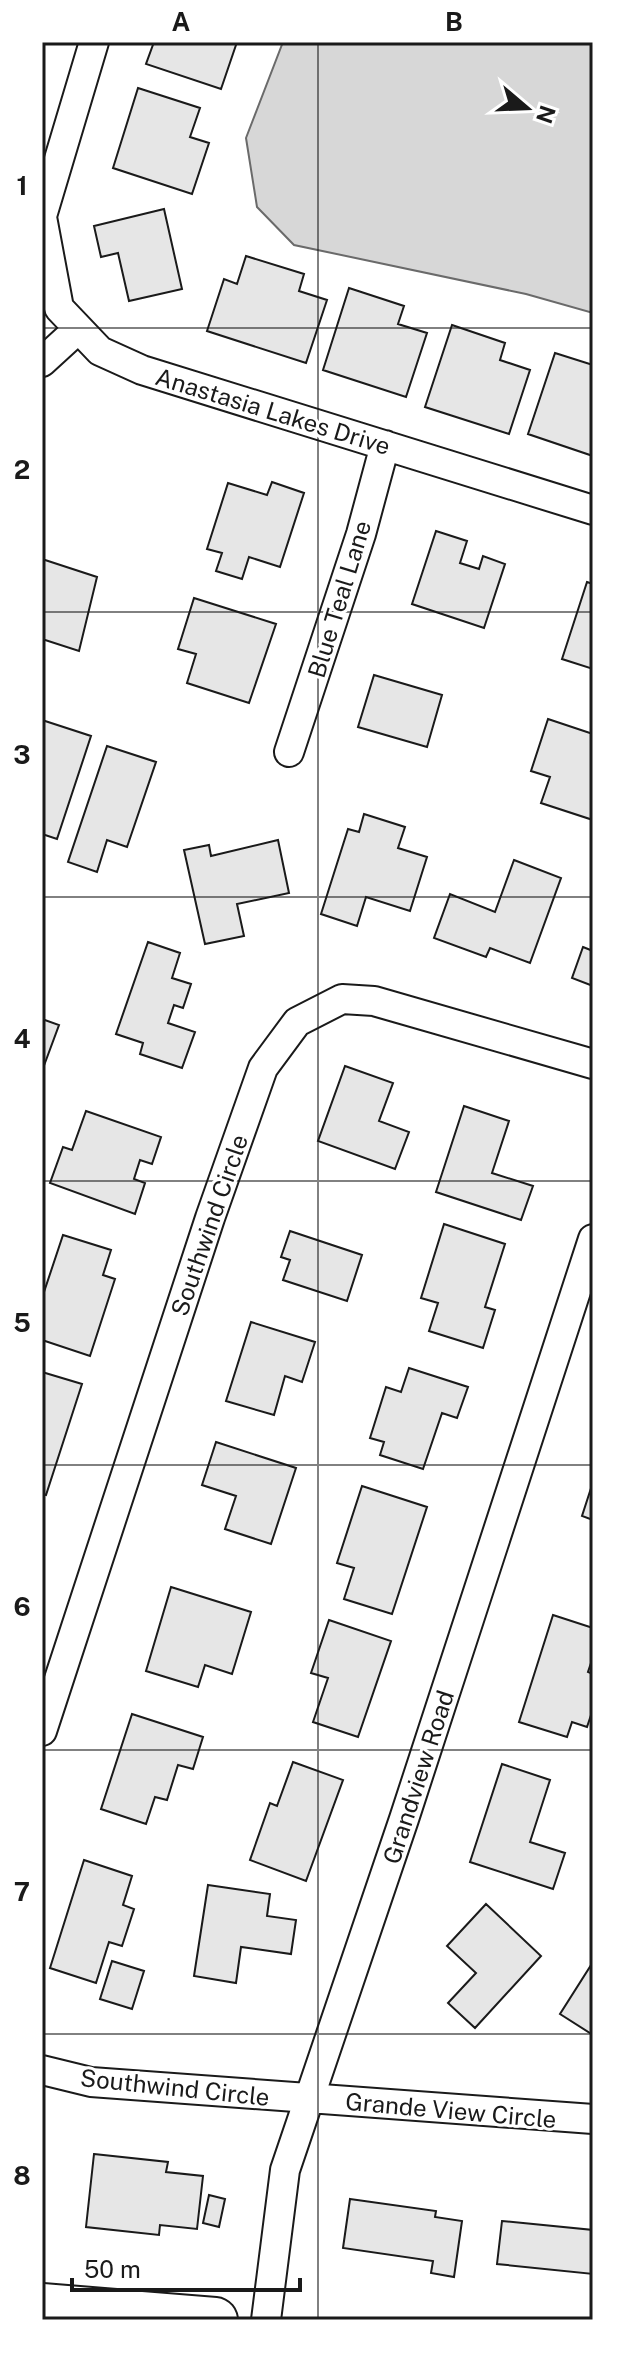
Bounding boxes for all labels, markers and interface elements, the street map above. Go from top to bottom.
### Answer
text: A [172,6,191,37]
text: B [445,6,463,37]
north arrow [487,68,567,148]
text: N [531,102,561,127]
text: 1 [16,170,28,201]
street label: Anastasia Lakes Drive [152,362,394,460]
text: 2 [14,454,30,485]
street label: Blue Teal Lane [302,517,376,681]
text: 3 [13,739,31,770]
text: 4 [13,1023,31,1054]
street label: Southwind Circle [165,1131,253,1319]
text: 5 [13,1307,31,1338]
text: 6 [13,1591,31,1622]
street label: Grandview Road [377,1687,459,1867]
text: 7 [14,1876,30,1907]
street label: Southwind Circle [79,2063,271,2111]
street label: Grande View Circle [344,2087,558,2133]
text: 8 [13,2160,31,2191]
scale bar [72,2242,300,2292]
text: 50 m [84,2255,141,2283]

